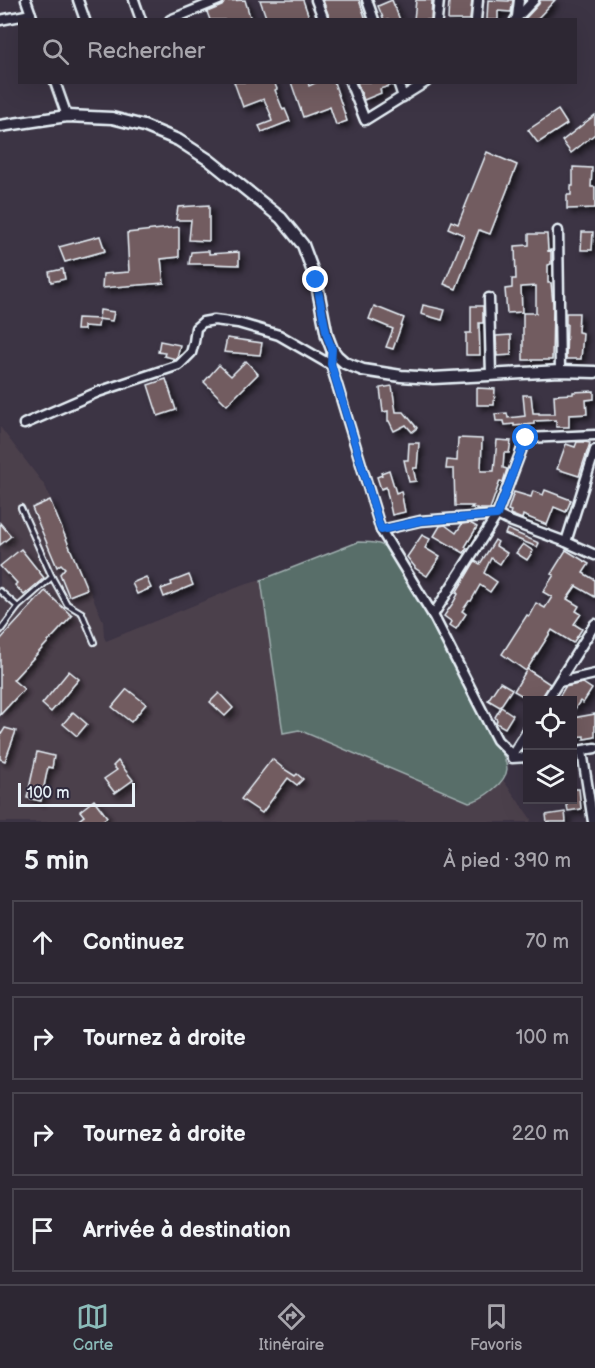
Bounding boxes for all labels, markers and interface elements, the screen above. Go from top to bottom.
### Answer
search box [18,18,577,84]
icon: search [39,35,72,68]
text: Rechercher [87,38,205,65]
route end [302,266,328,292]
route start [512,424,538,450]
map controls [523,696,577,804]
button: locate [523,696,577,750]
button: layers [523,750,577,804]
scale bar [18,780,135,808]
text: 100 m [27,784,70,803]
text: 5 min [24,846,89,877]
text: À pied · 390 m [443,849,571,873]
icon: ahead [26,926,59,959]
text: Continuez [83,929,184,956]
text: 70 m [525,930,569,954]
icon: right [26,1022,59,1055]
text: Tournez à droite [83,1025,246,1052]
text: 100 m [516,1026,569,1050]
icon: right [26,1118,59,1151]
text: Tournez à droite [83,1121,246,1148]
text: 220 m [512,1122,569,1146]
icon: arrive [26,1214,59,1247]
text: Arrivée à destination [83,1217,291,1244]
tab: Carte [73,1300,113,1355]
tab: Itinéraire [259,1300,324,1355]
tab: Favoris [470,1300,522,1355]

